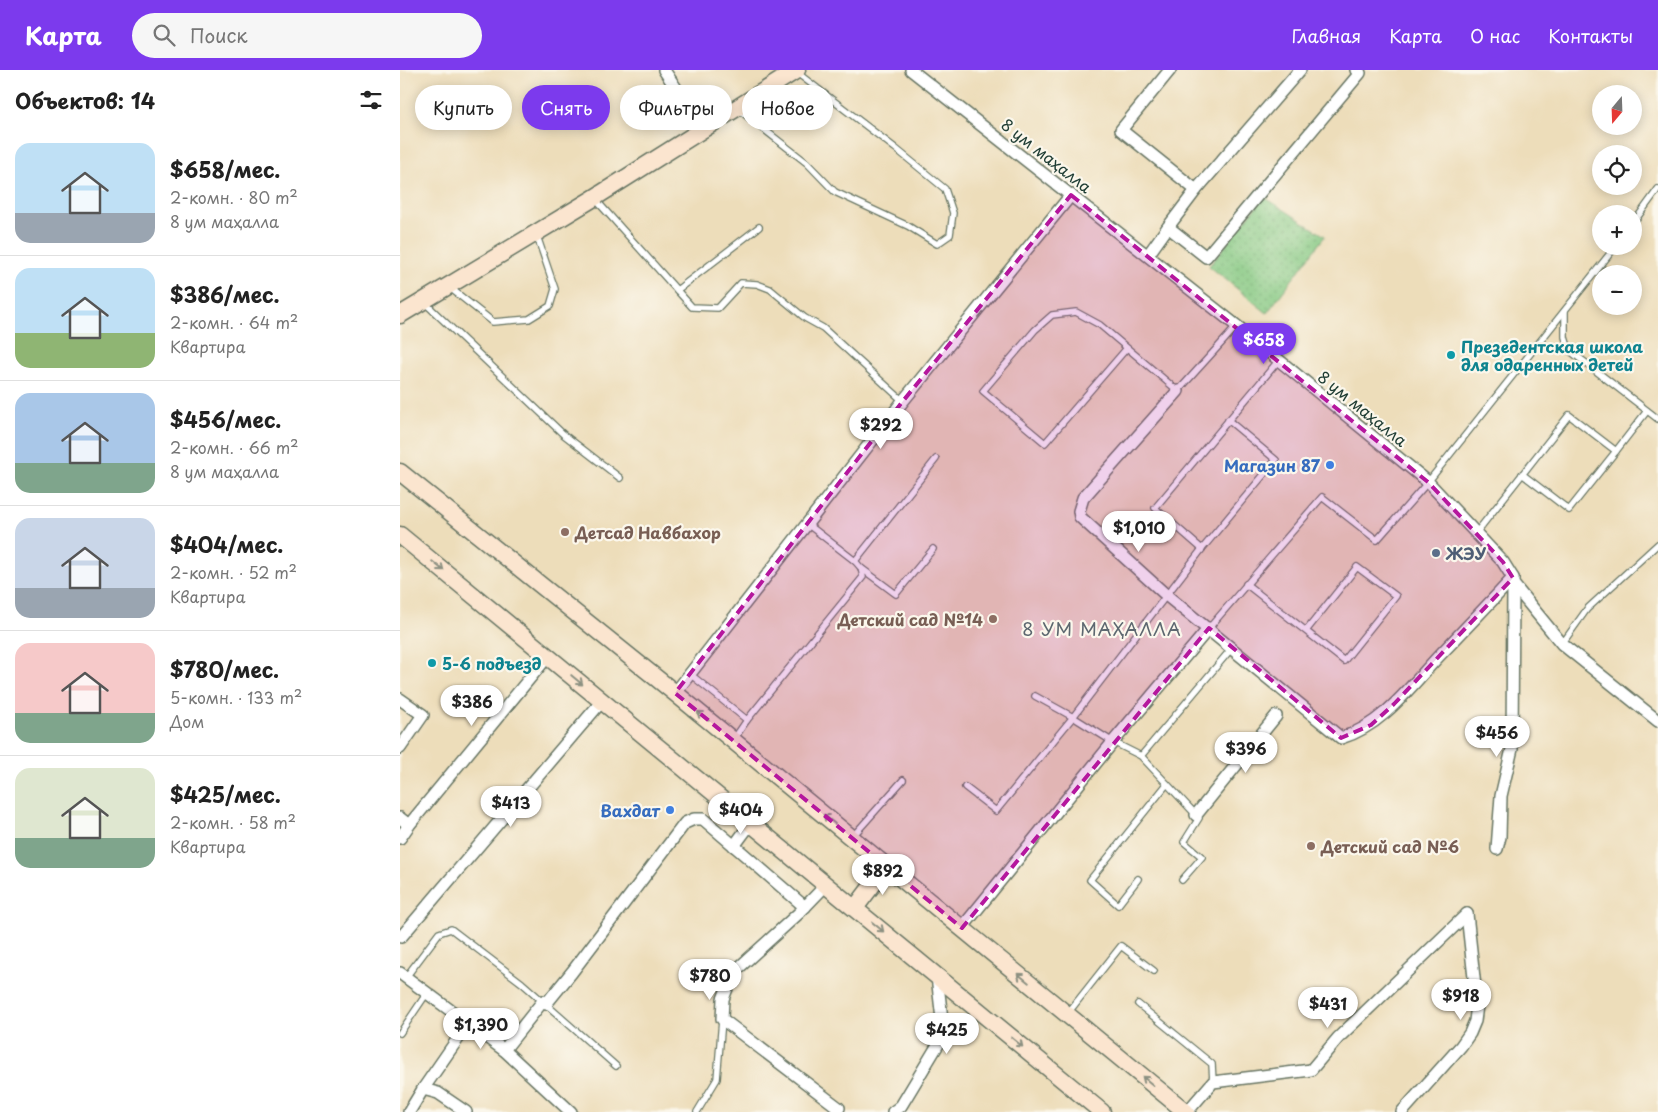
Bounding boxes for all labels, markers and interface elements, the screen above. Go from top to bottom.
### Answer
search box [132,13,482,58]
text: Карта [25,17,102,53]
icon: search [150,21,178,49]
text: Поиск [190,21,248,49]
text: Главная [1292,22,1361,49]
text: Карта [1389,22,1442,49]
text: О нас [1470,22,1520,49]
text: Контакты [1548,22,1633,49]
text: Объектов: 14 [15,84,155,116]
chip: Купить [415,85,512,130]
chip: Снять [522,85,610,130]
chip: Фильтры [620,85,732,130]
chip: Новое [742,85,833,130]
north arrow [1592,85,1642,135]
map controls [1592,85,1642,315]
icon: filters [357,86,385,114]
street label: 8 ум маҳалла [997,112,1097,198]
button: locate [1592,145,1642,195]
text: $658/мес. [170,153,280,185]
icon: home [55,163,115,223]
text: 2-комн. · 80 m² [170,185,298,209]
button: + [1592,205,1642,255]
text: 8 ум маҳалла [170,209,279,233]
button: − [1592,265,1642,315]
text: $386/мес. [170,278,280,310]
icon: home [55,288,115,348]
text: 2-комн. · 64 m² [170,310,298,334]
pin: $658 [1234,322,1294,365]
text: $658 [1243,327,1285,351]
text: Квартира [170,334,245,358]
place label: Презедентская школа для одаренных детей [1461,334,1643,376]
marker: Презедентская школа для одаренных детей [1445,349,1457,361]
street label: 8 ум маҳалла [1313,364,1413,452]
text: $456/мес. [170,403,281,435]
pin: $292 [851,408,911,450]
text: $292 [860,412,902,436]
icon: home [55,413,115,473]
text: 2-комн. · 66 m² [170,435,299,459]
place label: Магазин 87 [1224,453,1321,477]
text: 8 ум маҳалла [170,459,279,483]
marker: Магазин 87 [1324,459,1336,471]
pin: $1,010 [1098,510,1180,553]
text: $1,010 [1113,515,1165,539]
place label: Детсад Навбахор [574,520,721,544]
marker: Детсад Навбахор [559,526,571,538]
text: $404/мес. [170,528,283,560]
icon: home [55,538,115,598]
place label: ЖЭУ [1445,541,1486,565]
marker: ЖЭУ [1430,547,1442,559]
text: 2-комн. · 52 m² [170,560,297,584]
one-way arrow [431,560,444,571]
text: Квартира [170,584,245,608]
place label: Детский сад №14 [837,607,983,631]
marker: Детский сад №14 [987,613,999,625]
district label: 8 УМ МАҲАЛЛА [1022,615,1182,642]
place label: 5-6 подъезд [442,651,542,675]
text: $780/мес. [170,653,279,685]
marker: 5-6 подъезд [426,657,438,669]
icon: home [55,663,115,723]
one-way arrow [570,674,583,686]
pin: $386 [442,684,502,727]
text: 5-комн. · 133 m² [170,685,302,709]
text: $386 [451,689,493,713]
text: Дом [170,709,204,733]
one-way arrow [697,711,710,722]
pin: $456 [1467,716,1527,758]
text: $456 [1476,720,1518,744]
pin: $396 [1216,732,1276,774]
text: $396 [1225,736,1267,760]
text: $425/мес. [170,778,281,810]
pin: $413 [481,786,541,828]
icon: home [55,788,115,848]
text: $413 [492,790,530,814]
pin: $404 [711,792,771,835]
text: $404 [719,797,763,821]
place label: Вахдат [600,798,661,822]
marker: Вахдат [664,804,676,816]
text: 2-комн. · 58 m² [170,810,296,834]
one-way arrow [823,814,836,825]
text: Квартира [170,834,245,858]
place label: Детский сад №6 [1320,834,1459,858]
marker: Детский сад №6 [1305,840,1317,852]
pin: $892 [853,854,913,896]
text: $892 [863,858,903,882]
one-way arrow [872,922,885,933]
pin: $780 [680,958,740,1001]
text: $780 [689,963,731,987]
one-way arrow [1016,972,1029,983]
pin: $918 [1431,978,1491,1021]
text: $918 [1442,983,1480,1007]
pin: $431 [1298,986,1358,1029]
text: $431 [1309,991,1347,1015]
pin: $1,390 [440,1008,522,1050]
text: $1,390 [454,1012,508,1036]
pin: $425 [917,1012,977,1055]
text: $425 [926,1017,968,1041]
one-way arrow [1010,1036,1023,1047]
one-way arrow [1142,1076,1155,1087]

